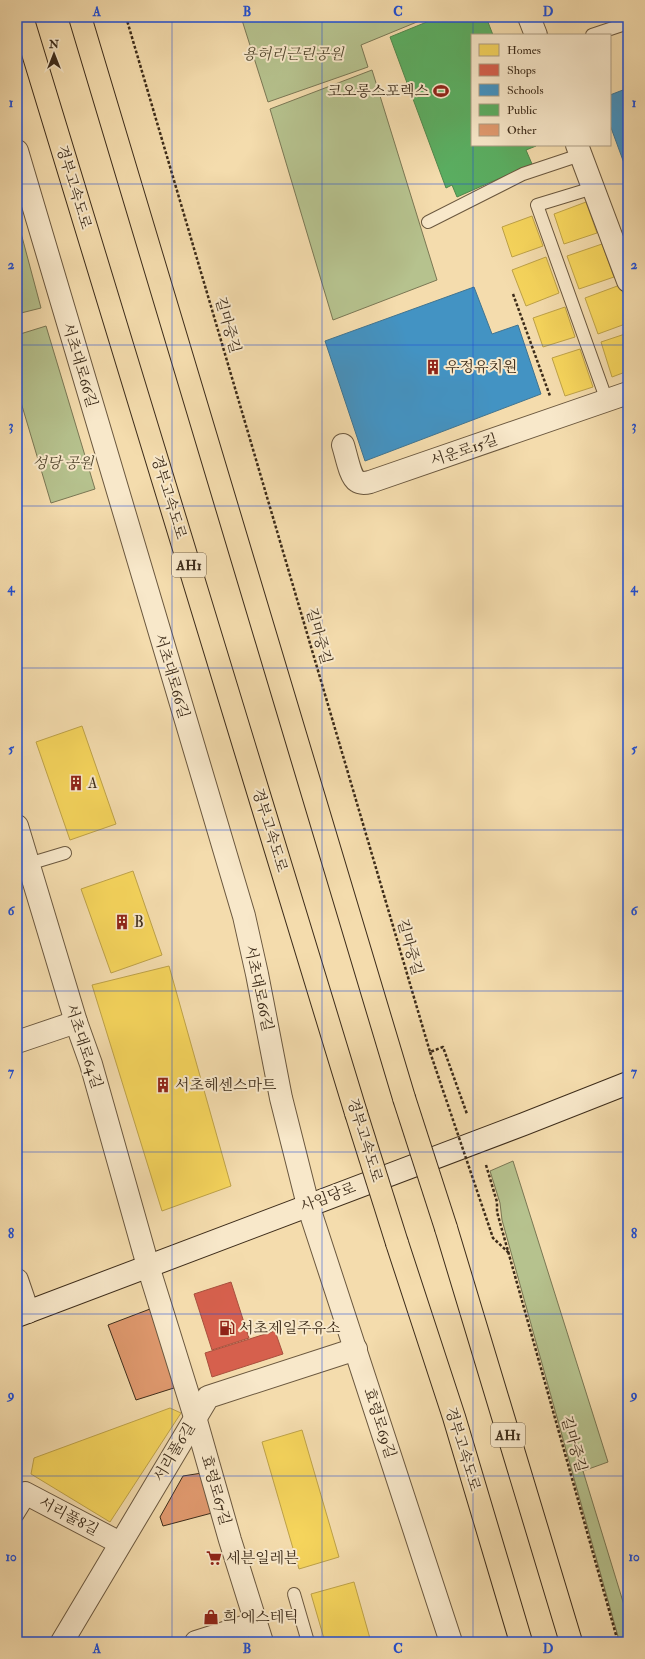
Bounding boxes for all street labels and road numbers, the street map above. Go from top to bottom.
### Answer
street label: 경부고속도로 [52,143,95,232]
street label: 길마중길 [210,295,245,356]
street label: 서초대로66길 [58,320,101,410]
street label: 서운로15길 [428,430,500,471]
street label: 경부고속도로 [147,453,190,542]
road number: AH1 [172,553,206,577]
street label: 길마중길 [301,606,336,667]
street label: 서초대로66길 [150,631,193,721]
street label: 경부고속도로 [248,786,291,875]
street label: 길마중길 [392,917,427,978]
street label: 서초대로66길 [240,943,277,1033]
street label: 서초대로64길 [61,1001,106,1091]
street label: 경부고속도로 [343,1096,386,1185]
street label: 사임당로 [298,1178,359,1217]
street label: 효령로69길 [359,1385,400,1461]
street label: 경부고속도로 [441,1405,484,1494]
street label: 길마중길 [556,1414,591,1475]
street label: 서리풀6길 [149,1419,199,1485]
road number: AH1 [491,1423,525,1447]
street label: 효령로67길 [196,1453,235,1528]
street label: 서리풀8길 [36,1493,102,1540]

